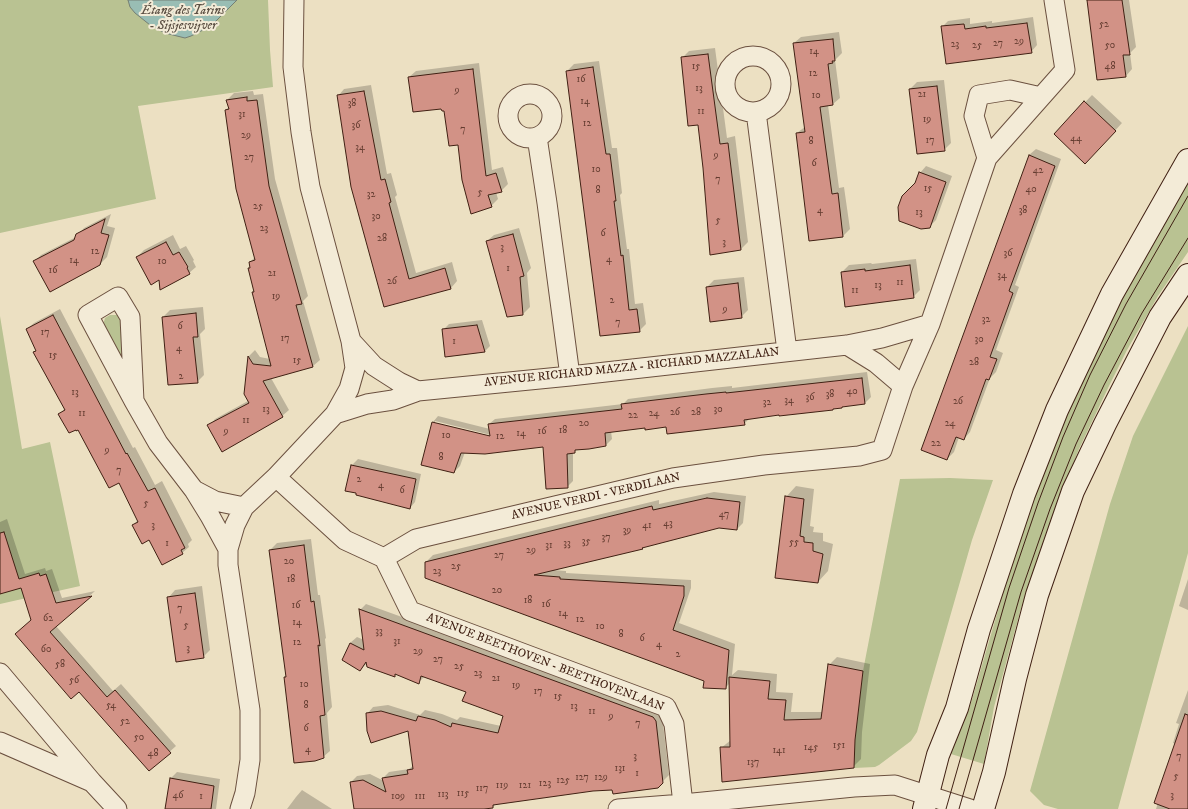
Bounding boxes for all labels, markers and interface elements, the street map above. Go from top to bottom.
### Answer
water label: Étang des Tarins - Sijsjesvijver [141,3,225,34]
house number: 52 [1099,19,1109,31]
house number: 29 [1014,36,1024,48]
house number: 27 [993,38,1003,50]
house number: 23 [951,39,959,51]
house number: 25 [972,40,982,52]
house number: 50 [1105,40,1115,52]
house number: 14 [809,46,819,58]
house number: 15 [692,61,700,73]
house number: 48 [1105,61,1115,73]
house number: 12 [809,68,817,80]
house number: 16 [577,74,585,86]
house number: 13 [695,83,703,95]
house number: 9 [455,85,459,97]
house number: 21 [918,89,926,101]
house number: 10 [811,90,821,102]
house number: 14 [580,96,590,108]
house number: 38 [348,98,356,110]
house number: 11 [697,106,705,118]
house number: 31 [238,109,246,121]
house number: 19 [923,114,931,126]
house number: 12 [583,118,591,130]
house number: 36 [352,120,360,132]
house number: 7 [460,124,466,136]
house number: 29 [241,130,251,142]
house number: 44 [1070,133,1082,145]
house number: 17 [926,135,934,147]
house number: 8 [808,136,814,148]
house number: 34 [355,142,365,154]
house number: 9 [714,150,718,162]
house number: 27 [244,152,254,164]
house number: 6 [811,158,817,170]
house number: 10 [591,164,601,176]
house number: 42 [1033,165,1043,177]
house number: 7 [715,174,721,186]
house number: 15 [924,183,932,195]
house number: 40 [1025,184,1037,196]
house number: 8 [595,185,601,197]
house number: 5 [478,187,482,199]
house number: 32 [367,189,375,201]
house number: 25 [253,201,263,213]
house number: 4 [817,205,823,217]
house number: 38 [1019,205,1027,217]
house number: 13 [915,207,923,219]
house number: 30 [371,211,381,223]
house number: 5 [716,215,720,227]
house number: 23 [260,223,268,235]
house number: 6 [600,228,606,240]
house number: 28 [377,233,387,245]
house number: 3 [722,237,726,249]
house number: 3 [500,242,504,254]
house number: 12 [91,246,99,258]
house number: 36 [1004,248,1012,260]
house number: 4 [606,254,612,266]
house number: 14 [69,255,79,267]
house number: 10 [157,256,167,268]
house number: 1 [506,263,510,275]
house number: 16 [49,265,57,277]
house number: 21 [268,268,276,280]
house number: 34 [997,270,1007,282]
house number: 26 [387,276,397,288]
house number: 11 [896,277,904,289]
house number: 13 [874,280,882,292]
house number: 11 [851,285,859,297]
house number: 19 [272,291,280,303]
house number: 2 [610,295,614,307]
house number: 9 [723,304,727,316]
house number: 32 [982,314,990,326]
house number: 7 [615,317,621,329]
house number: 6 [177,321,183,333]
house number: 17 [41,327,49,339]
house number: 17 [281,333,289,345]
house number: 30 [974,334,984,346]
house number: 1 [452,336,456,348]
house number: 4 [176,343,182,355]
street label: AVENUE RICHARD MAZZA - RICHARD MAZZALAAN [484,345,780,391]
house number: 15 [49,350,57,362]
house number: 15 [293,355,301,367]
house number: 28 [969,357,979,369]
house number: 2 [179,371,183,383]
house number: 40 [846,386,858,398]
house number: 13 [71,387,79,399]
house number: 38 [826,389,834,401]
house number: 36 [806,392,814,404]
house number: 34 [784,395,794,407]
house number: 26 [953,396,963,408]
house number: 32 [763,397,771,409]
house number: 13 [262,404,270,416]
house number: 30 [713,404,723,416]
house number: 26 [670,407,680,419]
house number: 28 [691,407,701,419]
house number: 11 [78,408,86,420]
house number: 24 [649,408,659,420]
house number: 22 [628,410,638,422]
house number: 11 [242,415,250,427]
house number: 20 [579,418,589,430]
house number: 24 [945,418,955,430]
house number: 18 [559,425,567,437]
house number: 9 [224,426,228,438]
house number: 16 [538,426,546,438]
house number: 14 [516,428,526,440]
house number: 10 [441,430,451,442]
house number: 12 [496,431,504,443]
house number: 22 [931,438,941,450]
house number: 9 [105,445,109,457]
house number: 8 [438,452,444,464]
house number: 7 [116,465,122,477]
street label: AVENUE VERDI - VERDILAAN [510,470,682,524]
house number: 2 [357,474,361,486]
house number: 4 [378,480,384,492]
house number: 6 [399,485,405,497]
house number: 5 [144,498,148,510]
house number: 47 [719,509,729,521]
house number: 43 [663,518,673,530]
house number: 3 [151,520,155,532]
house number: 41 [642,520,652,532]
house number: 39 [623,525,631,537]
house number: 37 [602,532,610,544]
house number: 35 [582,536,590,548]
house number: 55 [789,537,799,549]
house number: 1 [165,538,169,550]
house number: 33 [563,538,571,550]
house number: 31 [545,540,553,552]
house number: 29 [526,545,536,557]
house number: 27 [494,550,504,562]
house number: 20 [284,556,294,568]
house number: 25 [451,561,461,573]
house number: 23 [433,566,441,578]
house number: 18 [287,574,295,586]
house number: 20 [492,585,502,597]
house number: 18 [524,595,532,607]
house number: 16 [542,599,550,611]
house number: 16 [292,600,300,612]
house number: 7 [177,603,183,615]
house number: 14 [558,608,568,620]
street label: AVENUE BEETHOVEN - BEETHOVENLAAN [424,611,666,715]
house number: 62 [43,613,53,625]
house number: 12 [576,614,584,626]
house number: 14 [292,617,302,629]
house number: 5 [184,620,188,632]
house number: 10 [595,621,605,633]
house number: 33 [375,626,383,638]
house number: 8 [618,629,624,641]
house number: 6 [639,633,645,645]
house number: 31 [393,636,401,648]
house number: 12 [293,637,301,649]
house number: 4 [656,639,662,651]
house number: 3 [186,643,190,655]
house number: 60 [41,644,51,656]
house number: 29 [413,646,423,658]
house number: 2 [676,649,680,661]
house number: 27 [433,654,443,666]
house number: 58 [55,659,65,671]
house number: 25 [454,661,464,673]
house number: 23 [474,668,482,680]
house number: 21 [492,673,500,685]
house number: 56 [69,675,79,687]
house number: 10 [299,679,309,691]
house number: 19 [512,680,520,692]
house number: 17 [534,686,542,698]
house number: 15 [554,691,562,703]
house number: 54 [106,700,116,712]
house number: 8 [303,700,309,712]
house number: 13 [570,701,578,713]
house number: 11 [588,706,596,718]
house number: 9 [609,711,613,723]
house number: 52 [120,716,130,728]
house number: 7 [635,718,641,730]
house number: 6 [303,723,309,735]
house number: 50 [134,732,144,744]
house number: 151 [833,740,845,752]
house number: 145 [804,742,818,754]
house number: 4 [305,744,311,756]
house number: 141 [772,745,786,757]
house number: 48 [148,748,158,760]
house number: 3 [633,751,637,763]
house number: 7 [1176,751,1182,763]
house number: 137 [747,757,759,769]
house number: 131 [614,763,626,775]
house number: 1 [635,768,639,780]
house number: 5 [1174,771,1178,783]
house number: 127 [575,772,589,784]
house number: 129 [594,772,608,784]
house number: 125 [556,775,570,787]
house number: 123 [539,778,551,790]
house number: 119 [496,780,508,792]
house number: 121 [519,780,531,792]
house number: 117 [476,783,488,795]
house number: 115 [457,788,469,800]
house number: 113 [437,789,449,801]
house number: 46 [173,790,183,802]
house number: 3 [1170,790,1174,802]
house number: 1 [199,791,203,803]
house number: 109 [391,791,405,803]
house number: 111 [414,791,426,803]

